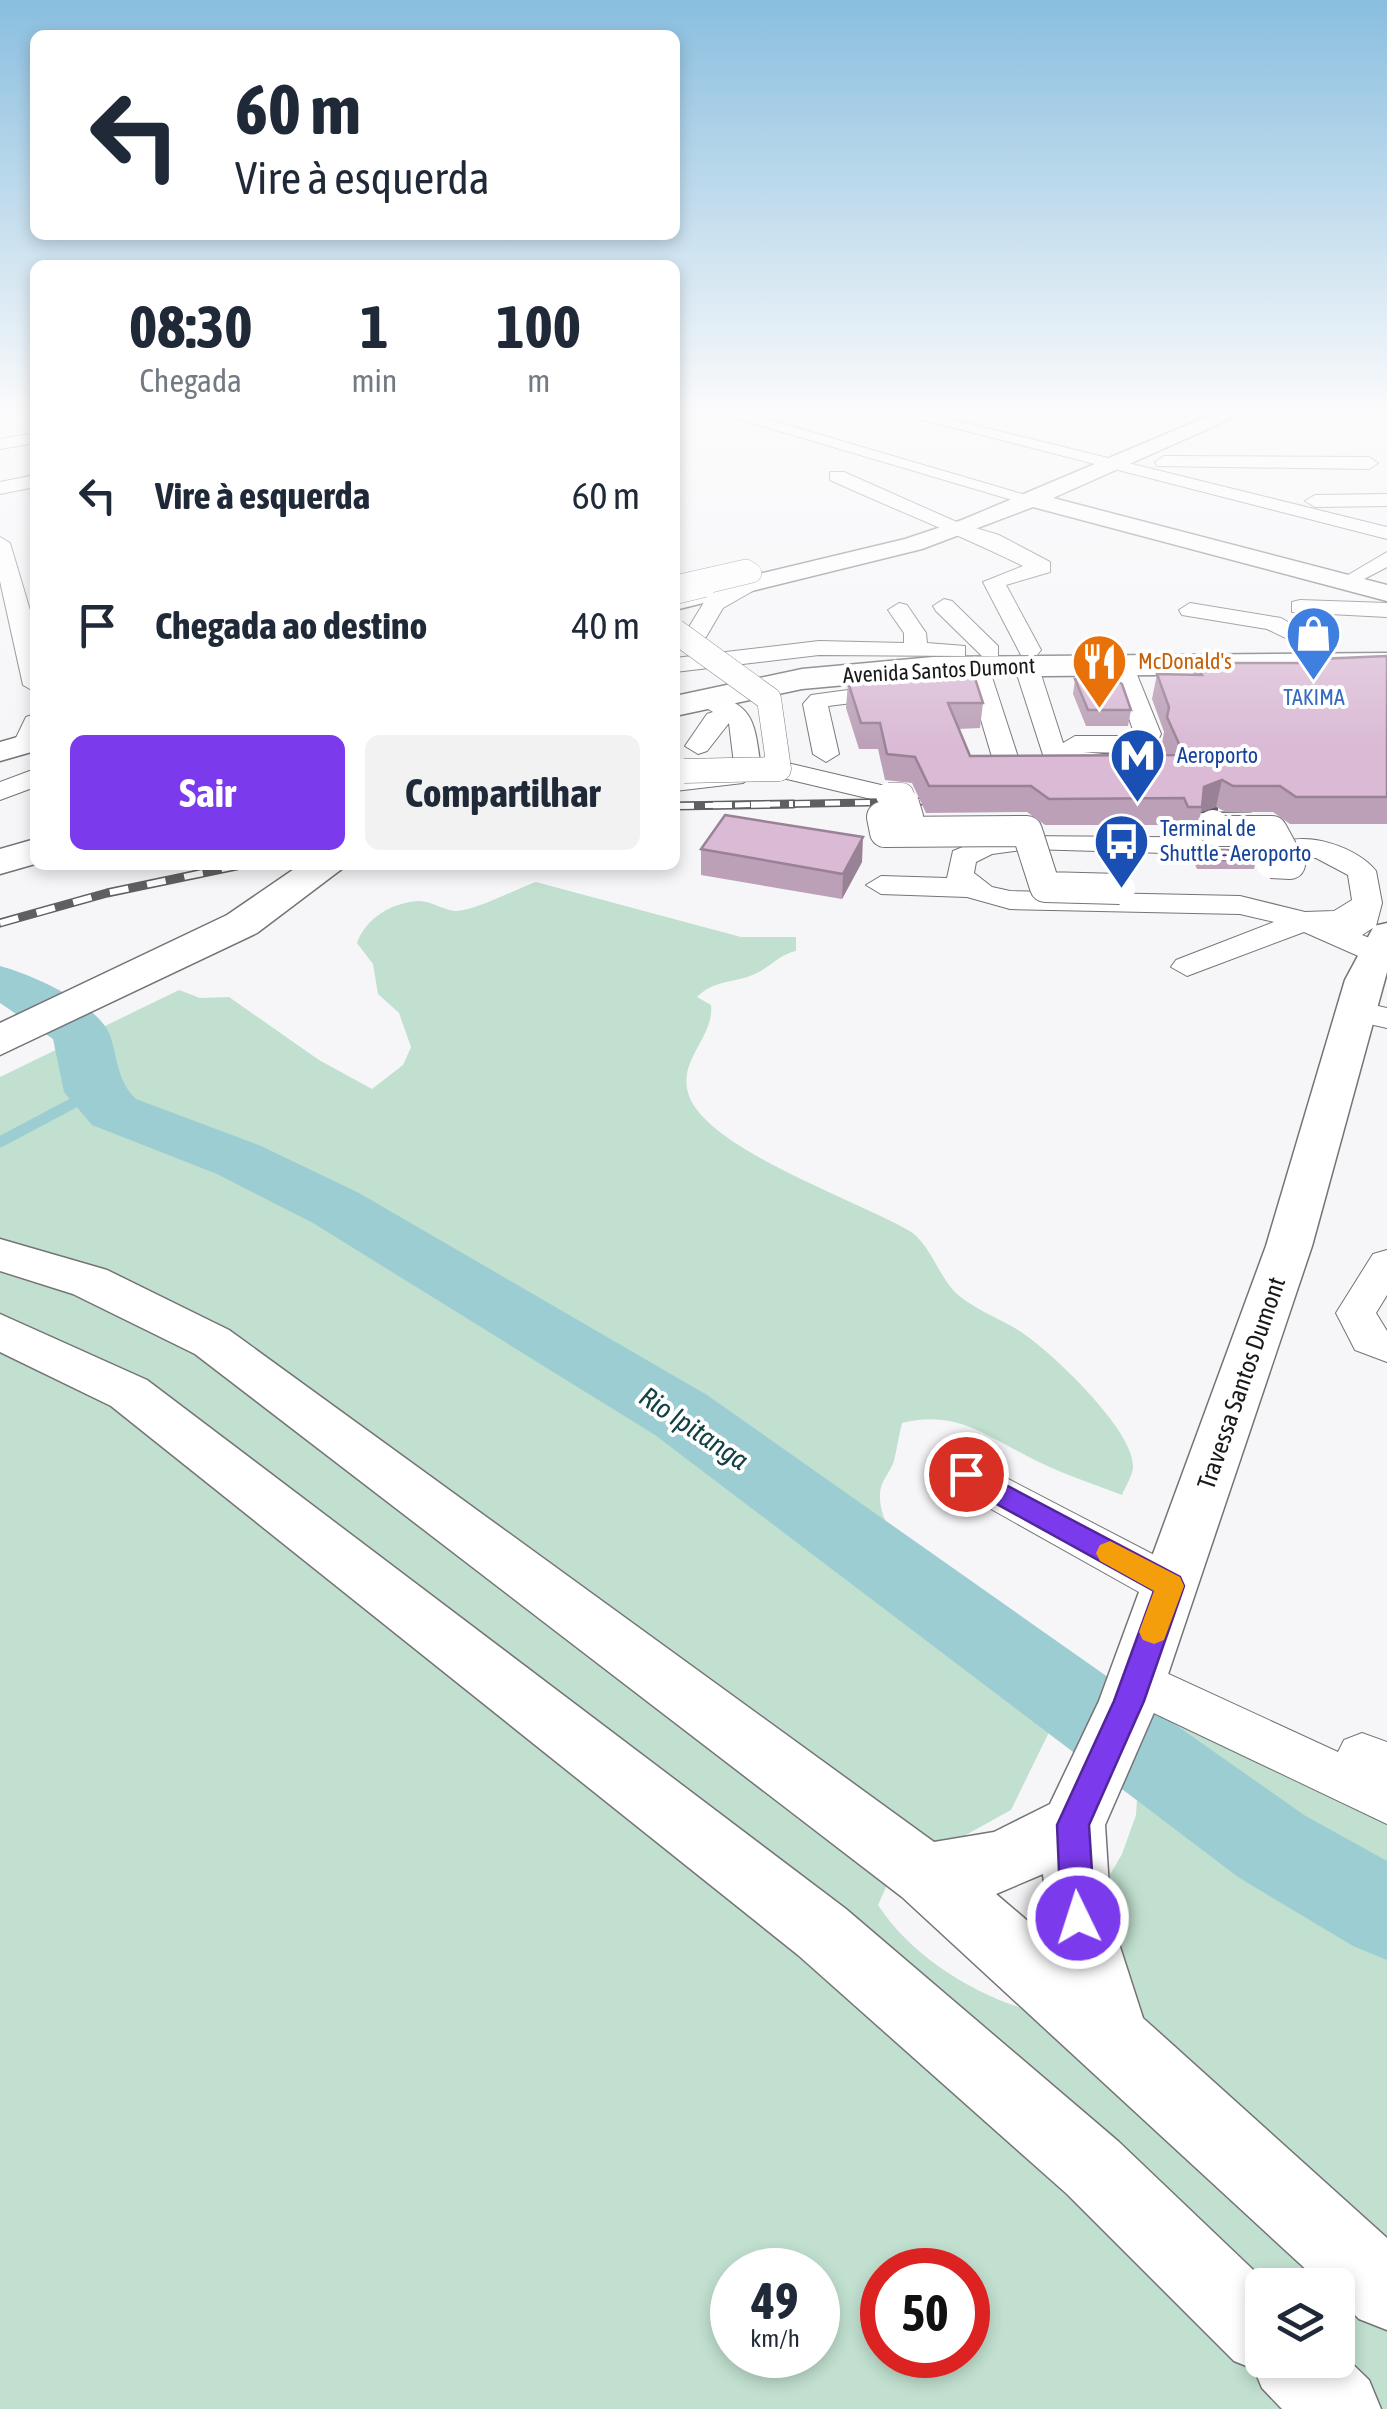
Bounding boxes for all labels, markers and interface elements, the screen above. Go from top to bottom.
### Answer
text: 60 m [235,69,361,149]
icon: left [70,70,200,200]
text: Vire à esquerda [235,152,490,204]
text: 08:30 [129,292,252,361]
text: 1 [360,292,389,361]
text: 100 [496,292,581,361]
text: Chegada [139,362,242,399]
text: min [351,362,397,399]
text: m [527,362,550,399]
icon: left [70,468,125,523]
text: Vire à esquerda [155,474,370,517]
text: 60 m [572,474,640,517]
icon: arrive [70,598,125,653]
text: Chegada ao destino [155,604,427,647]
text: 40 m [572,604,640,647]
shop icon: TAKIMA [1284,604,1344,683]
restaurant icon: McDonald's [1069,631,1129,710]
place label: McDonald's [1138,648,1232,674]
street label: Avenida Santos Dumont [842,652,1036,688]
place label: TAKIMA [1283,684,1345,710]
metro station icon: Aeroporto [1108,725,1168,804]
button: Sair [70,735,345,850]
button: Compartilhar [365,735,640,850]
place label: Aeroporto [1177,742,1258,768]
bus stop icon: Terminal de Shuttle - Aeroporto [1091,811,1151,890]
place label: Terminal de Shuttle - Aeroporto [1160,815,1311,866]
street label: Travessa Santos Dumont [1192,1273,1290,1493]
water label: Rio Ipitanga [634,1380,754,1476]
pin [924,1432,1009,1517]
icon: arrive [939,1447,994,1502]
position arrow [1026,1866,1130,1970]
speed limit sign: 50 [860,2248,990,2378]
map controls [1245,2268,1355,2378]
button: layers [1245,2268,1355,2378]
text: 49 [751,2272,798,2330]
text: km/h [750,2324,800,2352]

